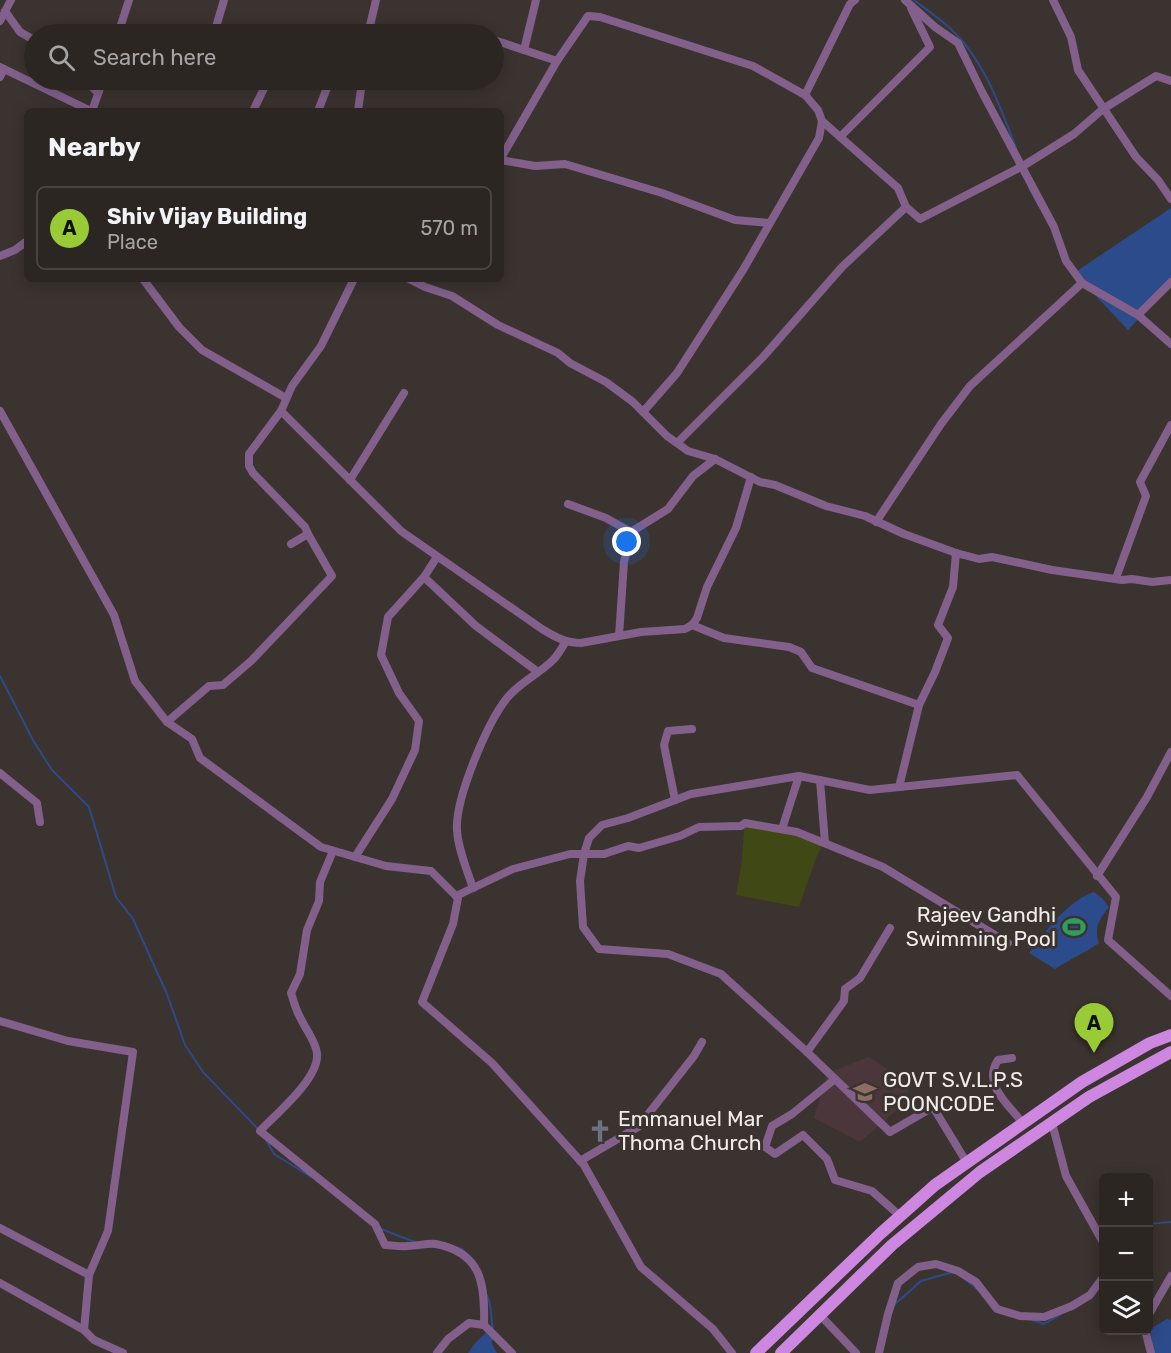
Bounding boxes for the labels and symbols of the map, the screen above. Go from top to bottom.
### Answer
your location [612,527,641,556]
place label: Rajeev Gandhi Swimming Pool [906,902,1056,951]
sports icon: Rajeev Gandhi Swimming Pool [1061,914,1087,940]
pin: A [1074,1004,1114,1053]
place label: GOVT S.V.L.P.S POONCODE [883,1067,1023,1116]
school or university icon: GOVT S.V.L.P.S POONCODE [852,1079,878,1105]
place label: Emmanuel Mar Thoma Church [618,1106,763,1155]
church icon: Emmanuel Mar Thoma Church [587,1118,613,1144]

